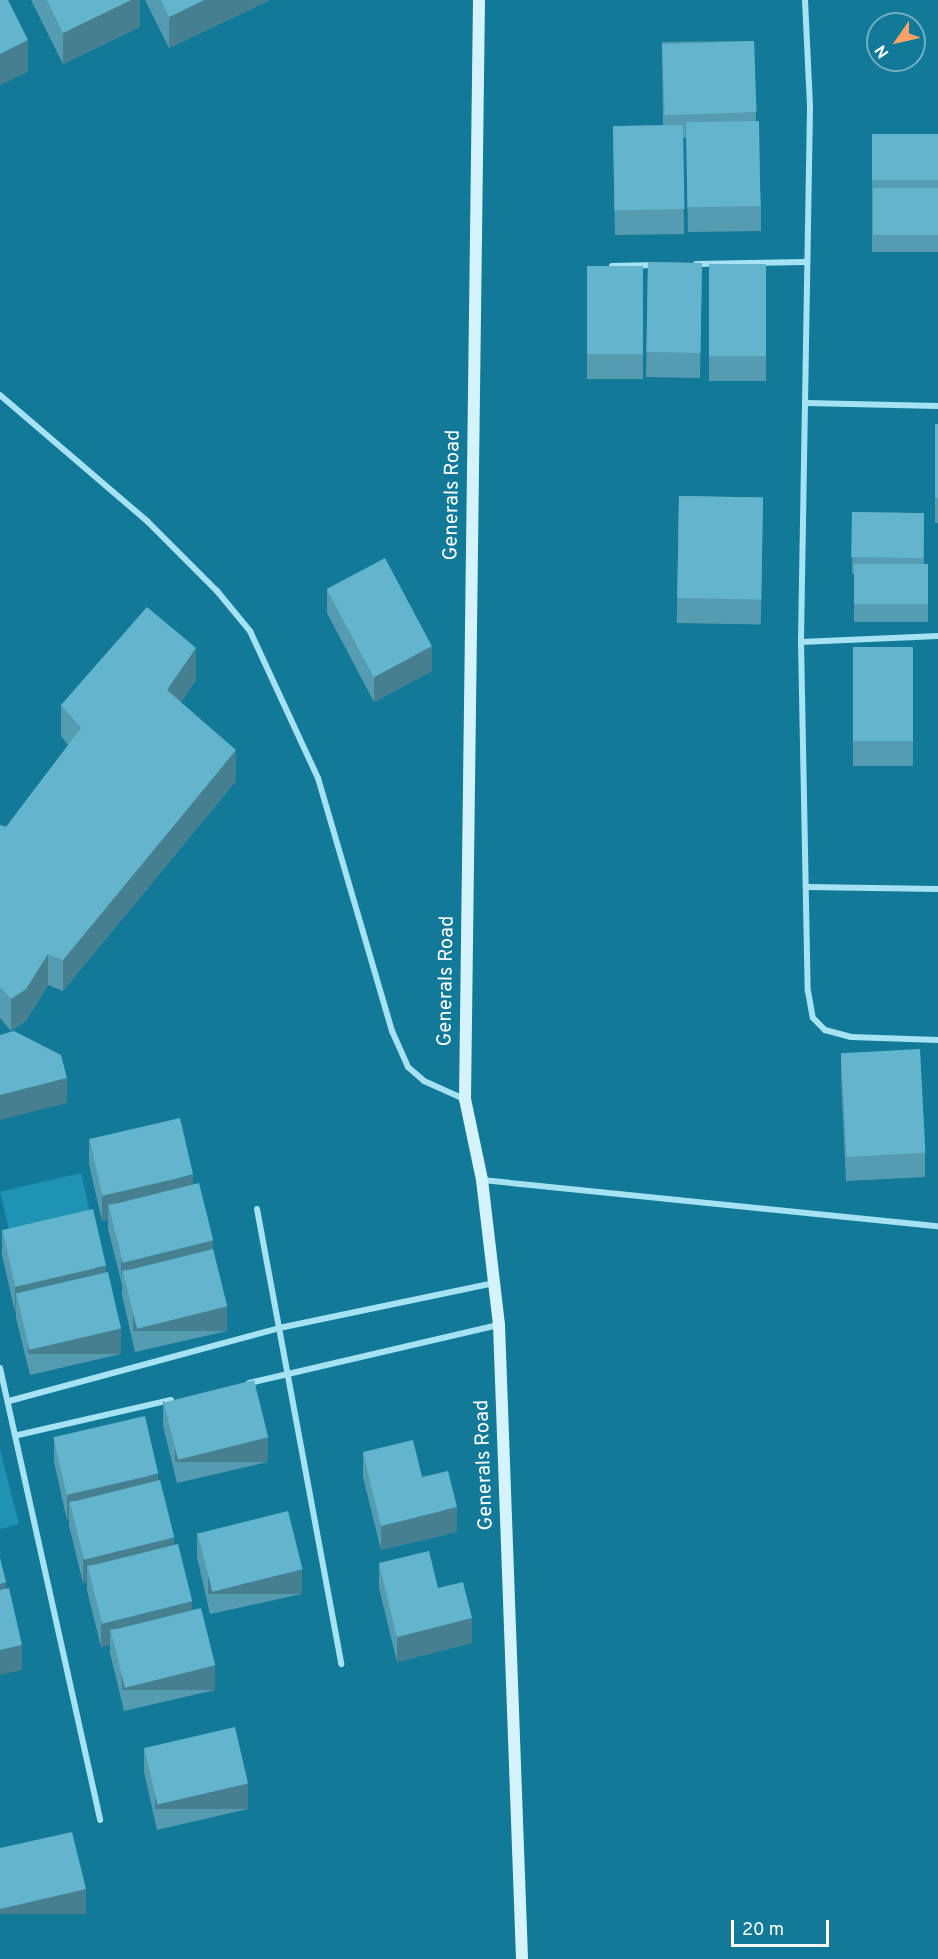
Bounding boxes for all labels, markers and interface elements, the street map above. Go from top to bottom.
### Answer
north arrow [866,12,926,72]
text: N [871,41,894,61]
street label: Generals Road [440,429,466,561]
street label: Generals Road [434,915,460,1047]
street label: Generals Road [471,1399,499,1531]
scale bar [734,1908,832,1946]
text: 20 m [742,1919,784,1942]

